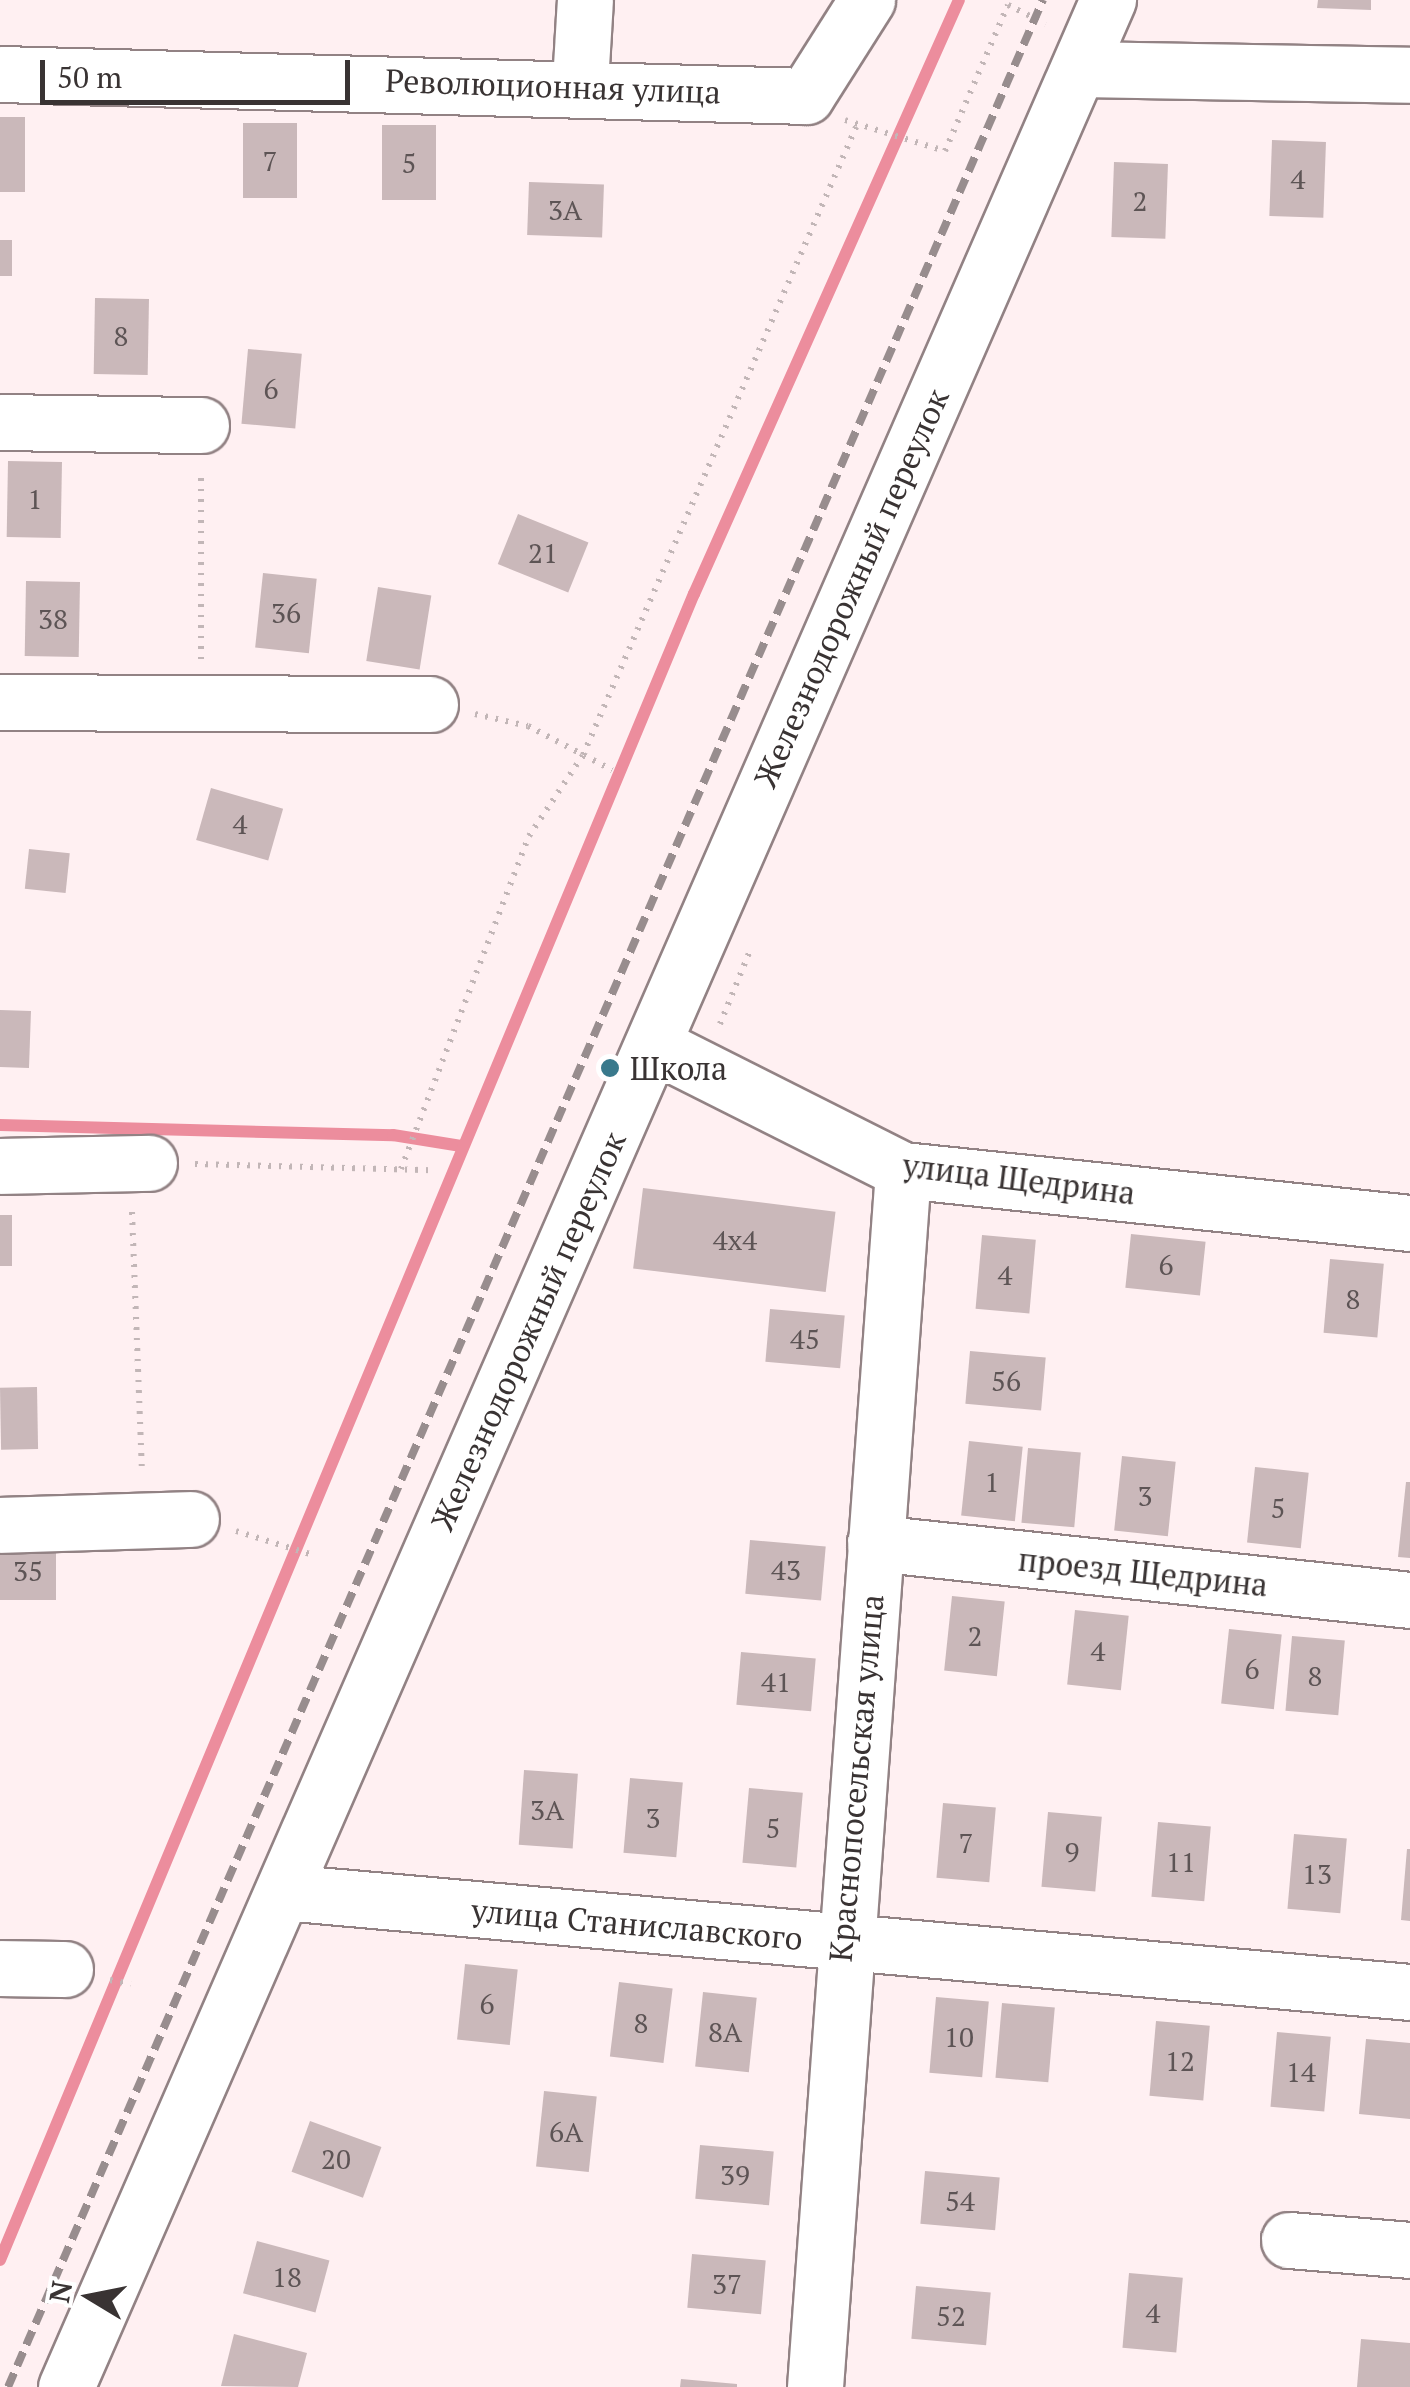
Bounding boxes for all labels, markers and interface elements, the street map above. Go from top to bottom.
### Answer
scale bar [45,40,355,102]
text: 50 m [57,57,122,97]
street label: Революционная улица [385,61,721,111]
house number: 7 [263,144,277,178]
house number: 5 [402,146,416,180]
house number: 4 [1291,162,1305,196]
house number: 2 [1133,184,1147,218]
house number: 3А [548,193,582,227]
house number: 8 [114,319,128,353]
house number: 6 [264,372,278,406]
street label: Железнодорожный переулок [746,383,956,793]
house number: 1 [28,482,42,516]
house number: 21 [528,536,558,570]
house number: 36 [271,596,301,630]
house number: 38 [38,602,68,636]
house number: 4 [233,807,247,841]
place label: Школа [630,1049,727,1087]
marker: Школа [599,1057,621,1079]
street label: Железнодорожный переулок [423,1126,633,1536]
street label: улица Щедрина [901,1146,1137,1212]
house number: 4x4 [713,1223,757,1257]
house number: 6 [1159,1248,1173,1282]
house number: 4 [998,1258,1012,1292]
house number: 8 [1346,1282,1360,1316]
house number: 45 [790,1322,820,1356]
house number: 56 [991,1364,1021,1398]
house number: 1 [985,1465,999,1499]
house number: 3 [1138,1479,1152,1513]
house number: 5 [1271,1491,1285,1525]
street label: проезд Щедрина [1016,1540,1270,1604]
house number: 43 [771,1553,801,1587]
house number: 35 [13,1554,43,1588]
street label: Краснопосельская улица [821,1593,891,1963]
house number: 2 [968,1619,982,1653]
house number: 4 [1091,1634,1105,1668]
house number: 6 [1245,1652,1259,1686]
house number: 8 [1308,1659,1322,1693]
house number: 41 [761,1665,791,1699]
house number: 3А [530,1793,564,1827]
house number: 3 [646,1801,660,1835]
house number: 5 [766,1811,780,1845]
house number: 7 [959,1826,973,1860]
house number: 9 [1065,1835,1079,1869]
house number: 11 [1166,1845,1196,1879]
house number: 13 [1302,1857,1332,1891]
street label: улица Станиславского [470,1890,804,1958]
house number: 6 [480,1987,494,2021]
house number: 8 [634,2006,648,2040]
house number: 8А [708,2015,742,2049]
house number: 10 [944,2020,974,2054]
house number: 12 [1165,2044,1195,2078]
house number: 14 [1286,2055,1316,2089]
house number: 6А [549,2115,583,2149]
house number: 20 [321,2142,351,2176]
house number: 39 [720,2158,750,2192]
house number: 54 [945,2184,975,2218]
north arrow [40,2247,140,2347]
house number: 18 [272,2260,302,2294]
house number: 37 [712,2267,742,2301]
text: N [40,2278,80,2305]
house number: 4 [1146,2296,1160,2330]
house number: 52 [936,2299,966,2333]

